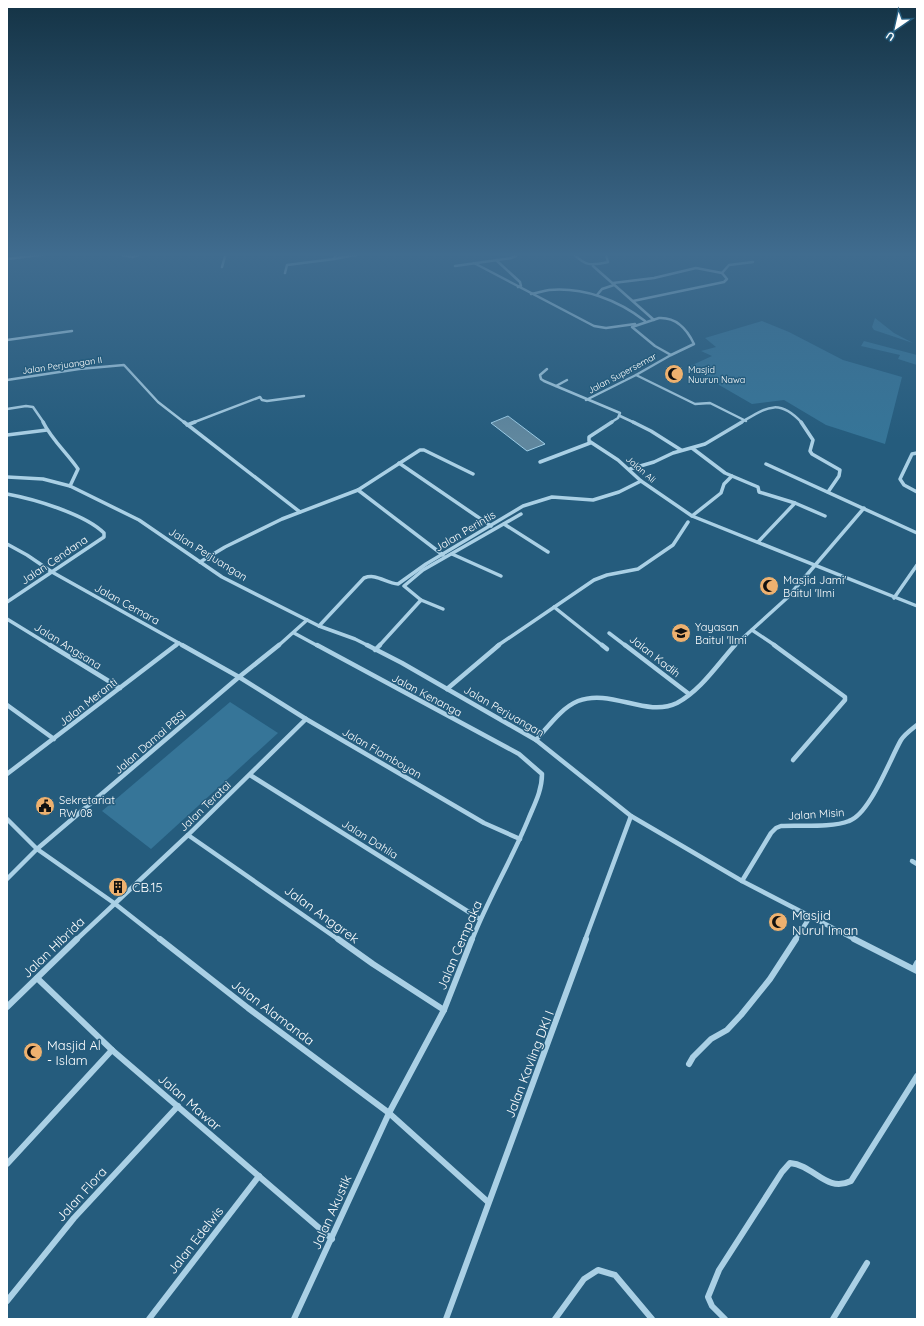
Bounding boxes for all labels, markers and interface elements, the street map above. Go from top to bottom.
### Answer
north arrow [876,8,916,48]
text: U [883,28,898,44]
street label: Jalan Supersemar [586,350,659,396]
street label: Jalan Perjuangan II [21,354,103,376]
mosque icon: Masjid Nuurun Nawa [663,363,685,385]
place label: Masjid Nuurun Nawa [688,364,745,385]
street label: Jalan Ali [624,453,658,485]
street label: Jalan Perintis [432,507,498,555]
street label: Jalan Perjuangan [166,524,250,584]
street label: Jalan Cendana [18,532,90,588]
place label: Masjid Jami' Baitul 'Ilmi [783,573,846,600]
mosque icon: Masjid Jami' Baitul 'Ilmi [758,575,780,597]
street label: Jalan Cemara [92,580,162,628]
street label: Jalan Angsana [32,620,104,672]
place label: Yayasan Baitul 'Ilmi [695,620,747,647]
school or university icon: Yayasan Baitul 'Ilmi [670,622,692,644]
street label: Jalan Kadih [627,632,683,680]
street label: Jalan Kenanga [389,671,465,719]
street label: Jalan Meranti [56,675,120,729]
street label: Jalan Perjuangan [461,682,547,740]
street label: Jalan Damai PBSI [111,707,189,777]
street label: Jalan Flamboyan [340,725,424,781]
street label: Jalan Teratai [176,778,234,834]
place label: Sekretariat RW 08 [59,793,115,820]
public building icon: Sekretariat RW 08 [34,795,56,817]
street label: Jalan Misin [787,805,845,823]
street label: Jalan Dahlia [339,816,401,862]
building icon: CB.15 [107,876,129,898]
place label: CB.15 [132,879,163,895]
street label: Jalan Anggrek [282,882,362,946]
street label: Jalan Cempaka [433,898,485,992]
place label: Masjid Nurul Iman [792,907,858,938]
mosque icon: Masjid Nurul Iman [767,911,789,933]
street label: Jalan Hibrida [18,913,88,981]
street label: Jalan Alamanda [228,976,318,1048]
street label: Jalan Kavling DKI I [501,1008,557,1120]
place label: Masjid Al - Islam [47,1037,101,1068]
mosque icon: Masjid Al - Islam [22,1041,44,1063]
street label: Jalan Mawar [155,1070,225,1134]
street label: Jalan Flora [52,1163,110,1225]
street label: Jalan Akustik [307,1172,355,1252]
street label: Jalan Edelwis [164,1203,226,1277]

